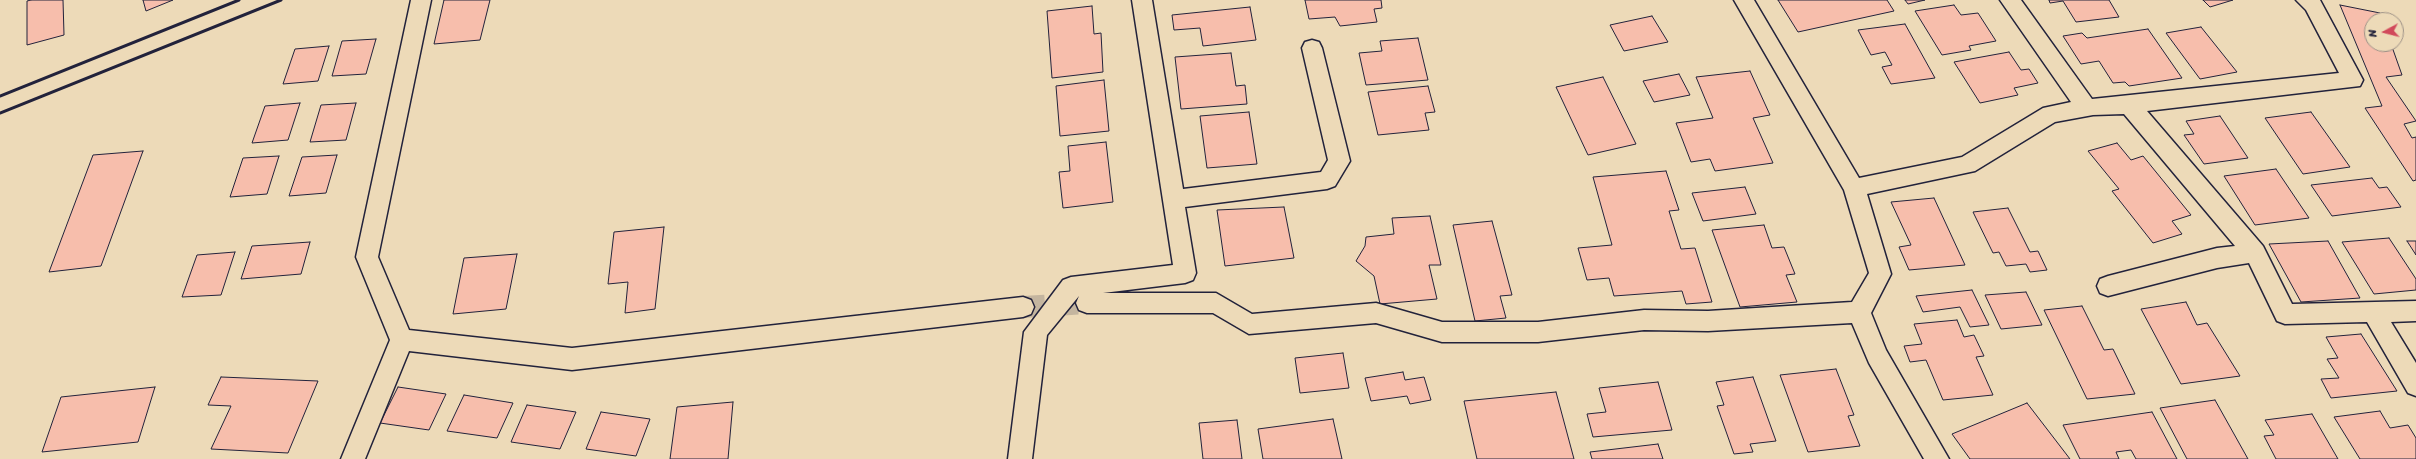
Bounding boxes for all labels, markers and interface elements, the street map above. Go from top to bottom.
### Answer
north arrow [2364,12,2404,52]
text: N [2363,28,2382,38]

